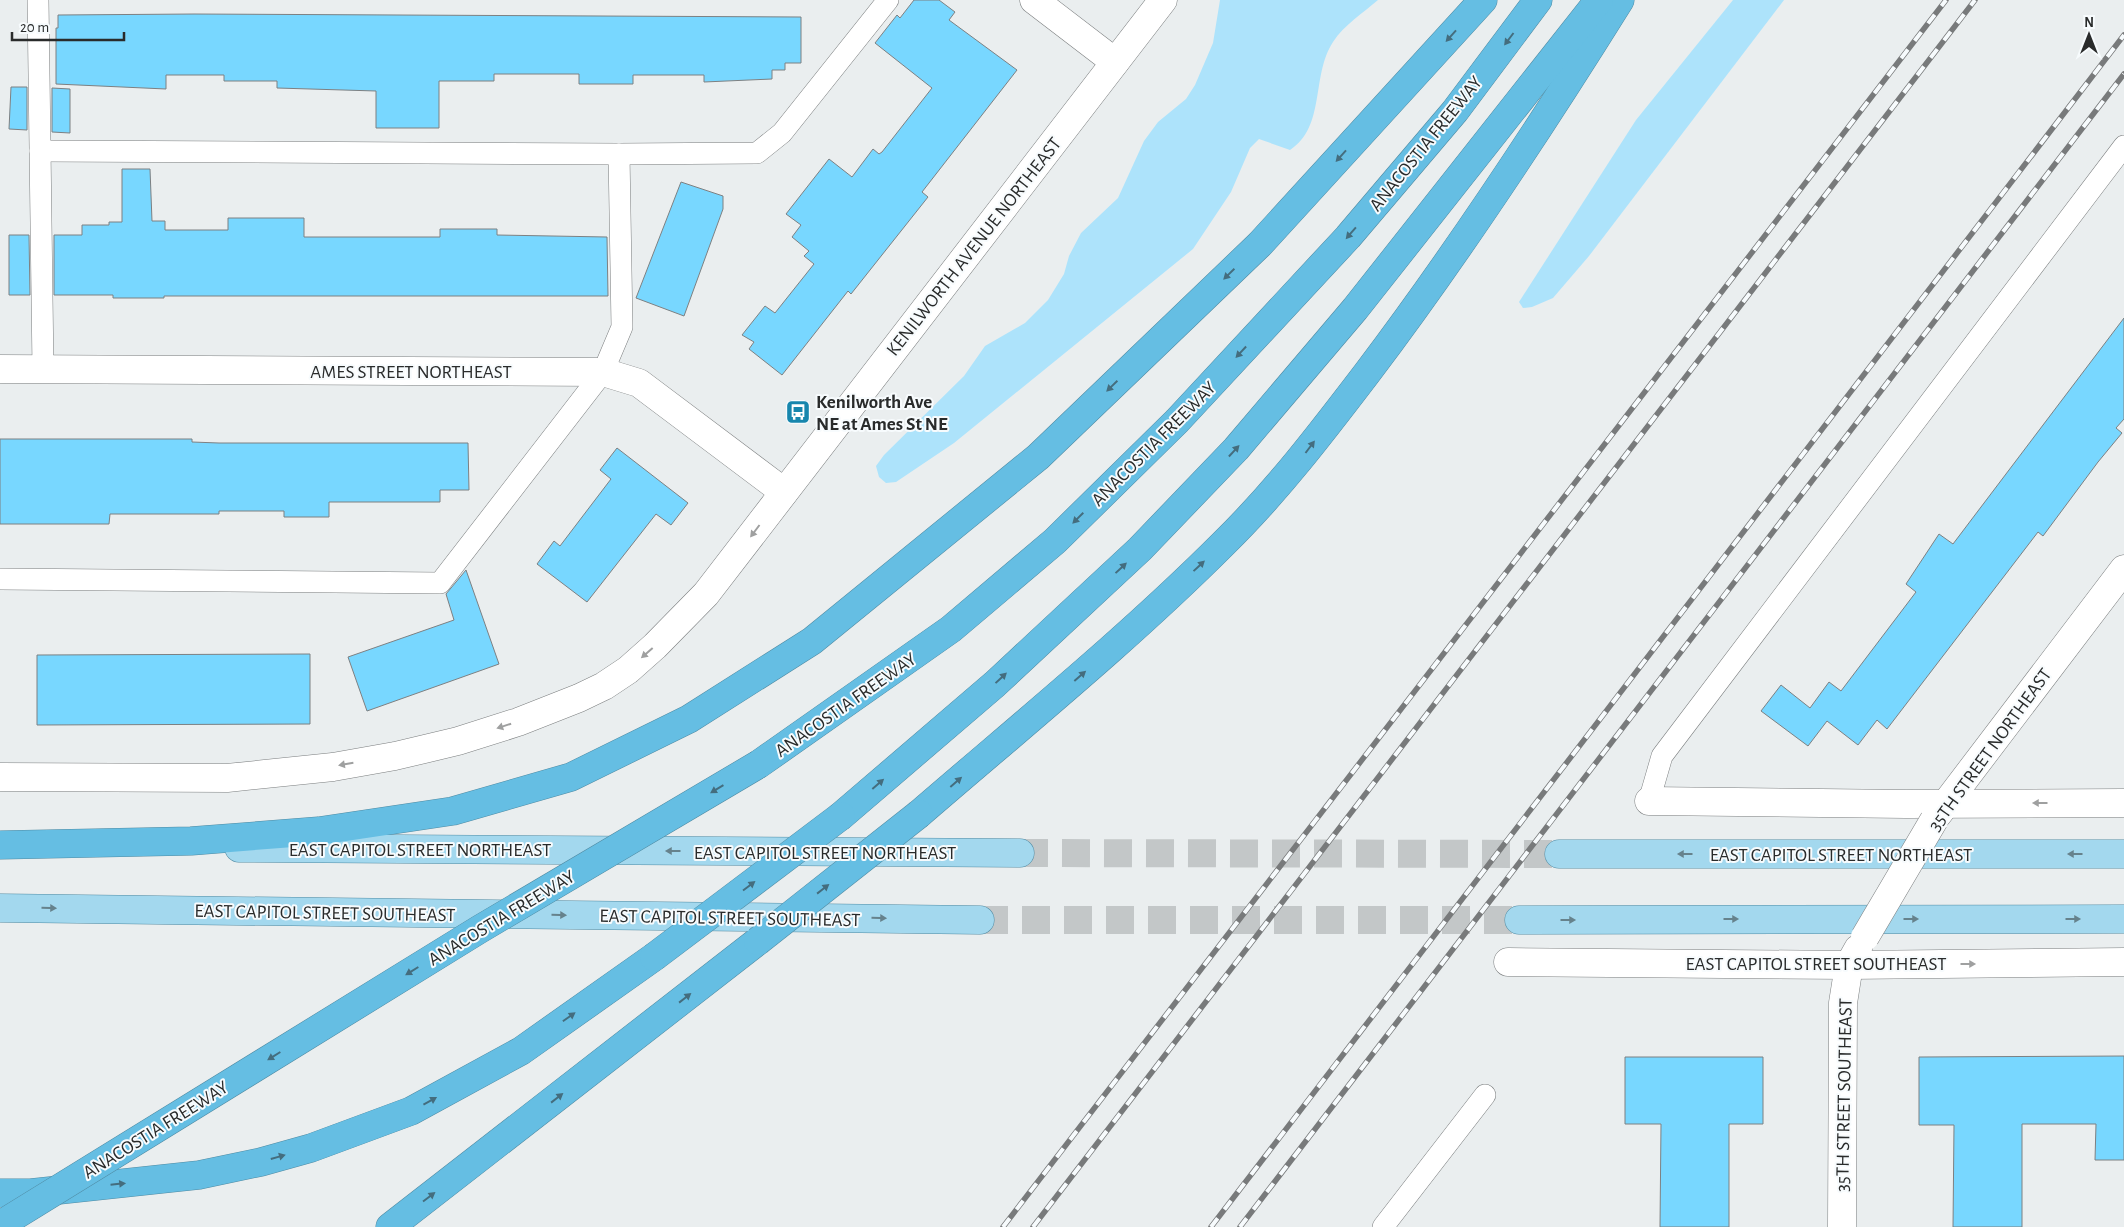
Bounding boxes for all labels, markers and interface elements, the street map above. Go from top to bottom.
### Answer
scale bar [12,10,125,42]
north arrow [2064,10,2114,60]
text: N [2084,16,2094,30]
text: 20 m [20,20,49,35]
one-way arrow [1445,30,1456,42]
one-way arrow [1504,32,1514,46]
street label: ANACOSTIA FREEWAY [1366,73,1486,215]
street label: KENILWORTH AVENUE NORTHEAST [883,134,1065,360]
one-way arrow [1335,149,1347,161]
one-way arrow [1346,226,1357,239]
one-way arrow [1223,268,1235,280]
one-way arrow [1235,346,1247,358]
street label: AMES STREET NORTHEAST [310,363,512,382]
street label: ANACOSTIA FREEWAY [1088,378,1220,510]
one-way arrow [1106,380,1118,392]
place label: Kenilworth Ave NE at Ames St NE [816,393,948,434]
bus stop icon: Kenilworth Ave NE at Ames St NE [785,399,811,425]
one-way arrow [1304,441,1315,454]
one-way arrow [1228,446,1240,458]
one-way arrow [1072,512,1084,524]
one-way arrow [749,524,760,537]
one-way arrow [1193,560,1205,572]
one-way arrow [1114,562,1126,574]
one-way arrow [641,647,654,658]
street label: ANACOSTIA FREEWAY [772,649,920,761]
street label: 35TH STREET NORTHEAST [1925,665,2055,835]
one-way arrow [1073,670,1085,682]
one-way arrow [995,672,1007,684]
one-way arrow [497,723,512,731]
one-way arrow [338,761,354,769]
one-way arrow [950,776,962,788]
one-way arrow [872,779,885,790]
one-way arrow [710,784,723,793]
one-way arrow [2032,799,2048,807]
street label: EAST CAPITOL STREET NORTHEAST [289,841,551,860]
street label: EAST CAPITOL STREET NORTHEAST [694,844,956,863]
street label: EAST CAPITOL STREET NORTHEAST [1710,846,1972,865]
one-way arrow [665,847,681,855]
one-way arrow [1677,850,1693,858]
one-way arrow [2067,850,2083,858]
street label: ANACOSTIA FREEWAY [425,867,578,970]
one-way arrow [742,880,755,891]
one-way arrow [816,884,829,895]
street label: EAST CAPITOL STREET SOUTHEAST [194,902,456,925]
one-way arrow [41,904,57,912]
street label: EAST CAPITOL STREET SOUTHEAST [599,907,861,930]
one-way arrow [551,911,567,919]
one-way arrow [871,915,887,923]
one-way arrow [1723,915,1739,923]
one-way arrow [1903,915,1919,923]
one-way arrow [2065,915,2081,923]
one-way arrow [1560,916,1576,924]
street label: EAST CAPITOL STREET SOUTHEAST [1685,955,1947,974]
one-way arrow [1960,960,1976,968]
one-way arrow [405,966,418,976]
one-way arrow [678,992,691,1003]
street label: 35TH STREET SOUTHEAST [1833,998,1856,1192]
one-way arrow [562,1012,576,1022]
one-way arrow [267,1052,280,1061]
street label: ANACOSTIA FREEWAY [80,1078,232,1183]
one-way arrow [550,1092,563,1103]
one-way arrow [424,1096,437,1105]
one-way arrow [271,1153,286,1161]
one-way arrow [111,1180,127,1188]
one-way arrow [422,1192,435,1203]

